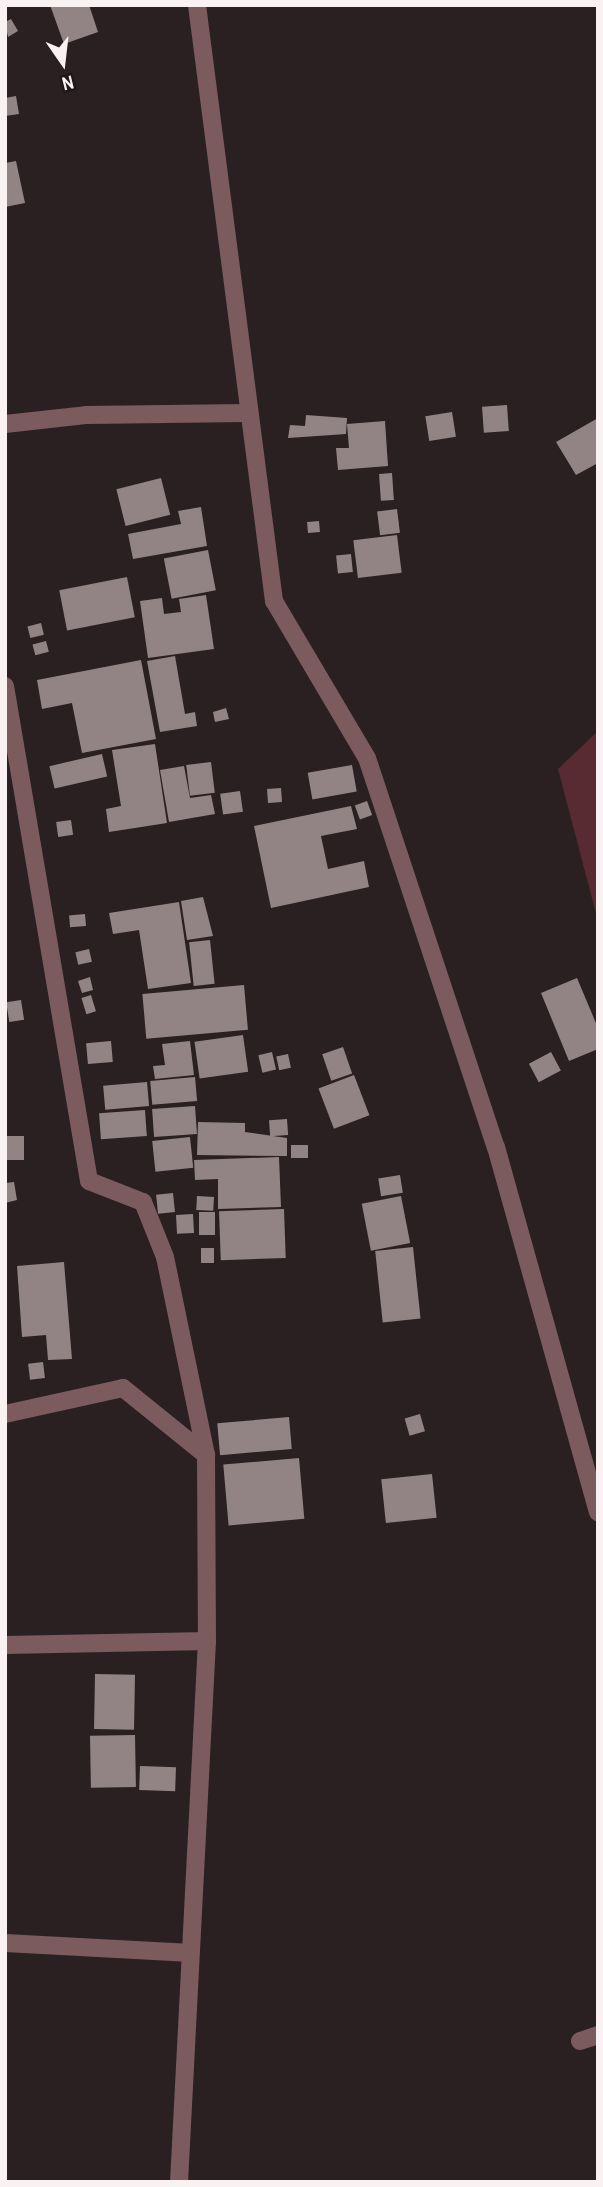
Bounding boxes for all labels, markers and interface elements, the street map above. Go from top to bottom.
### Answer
north arrow [28,28,98,98]
text: N [59,69,77,97]

